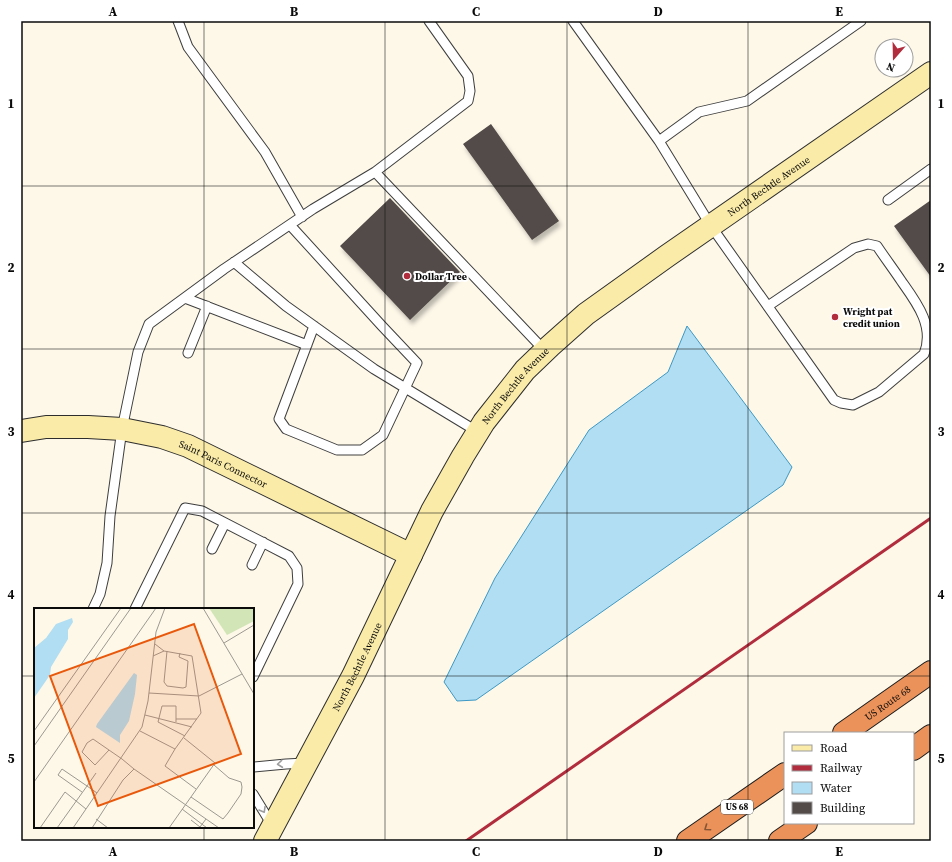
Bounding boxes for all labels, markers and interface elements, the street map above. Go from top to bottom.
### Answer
text: A [109,3,118,20]
text: B [290,3,299,20]
text: C [472,3,480,20]
text: D [653,3,663,20]
text: E [835,3,843,20]
north arrow [874,38,914,78]
text: N [884,59,897,75]
text: 1 [7,95,15,112]
text: 1 [937,95,945,112]
street label: North Bechtle Avenue [725,153,812,219]
text: 2 [7,259,15,276]
text: 2 [937,259,945,276]
place label: Dollar Tree [415,270,467,283]
marker: Dollar Tree [402,271,412,281]
place label: Wright pat credit union [843,305,900,330]
marker: Wright pat credit union [830,312,840,322]
street label: North Bechtle Avenue [478,344,551,427]
text: 3 [7,423,15,440]
text: 3 [937,423,945,440]
street label: Saint Paris Connector [177,437,270,491]
text: 4 [7,586,15,603]
text: 4 [937,586,945,603]
inset map [34,608,254,828]
street label: North Bechtle Avenue [329,620,384,713]
street label: US Route 68 [862,682,913,723]
legend [784,732,914,824]
text: Road [820,740,847,756]
text: 5 [7,750,15,767]
text: 5 [937,750,945,767]
one-way arrow [277,760,283,769]
text: Railway [820,760,863,776]
text: Water [820,780,852,796]
road number: US 68 [721,800,753,814]
text: Building [820,800,865,816]
one-way arrow [259,806,266,813]
one-way arrow [704,823,711,831]
text: A [109,843,118,860]
text: B [290,843,299,860]
text: C [472,843,480,860]
text: D [653,843,663,860]
text: E [835,843,843,860]

